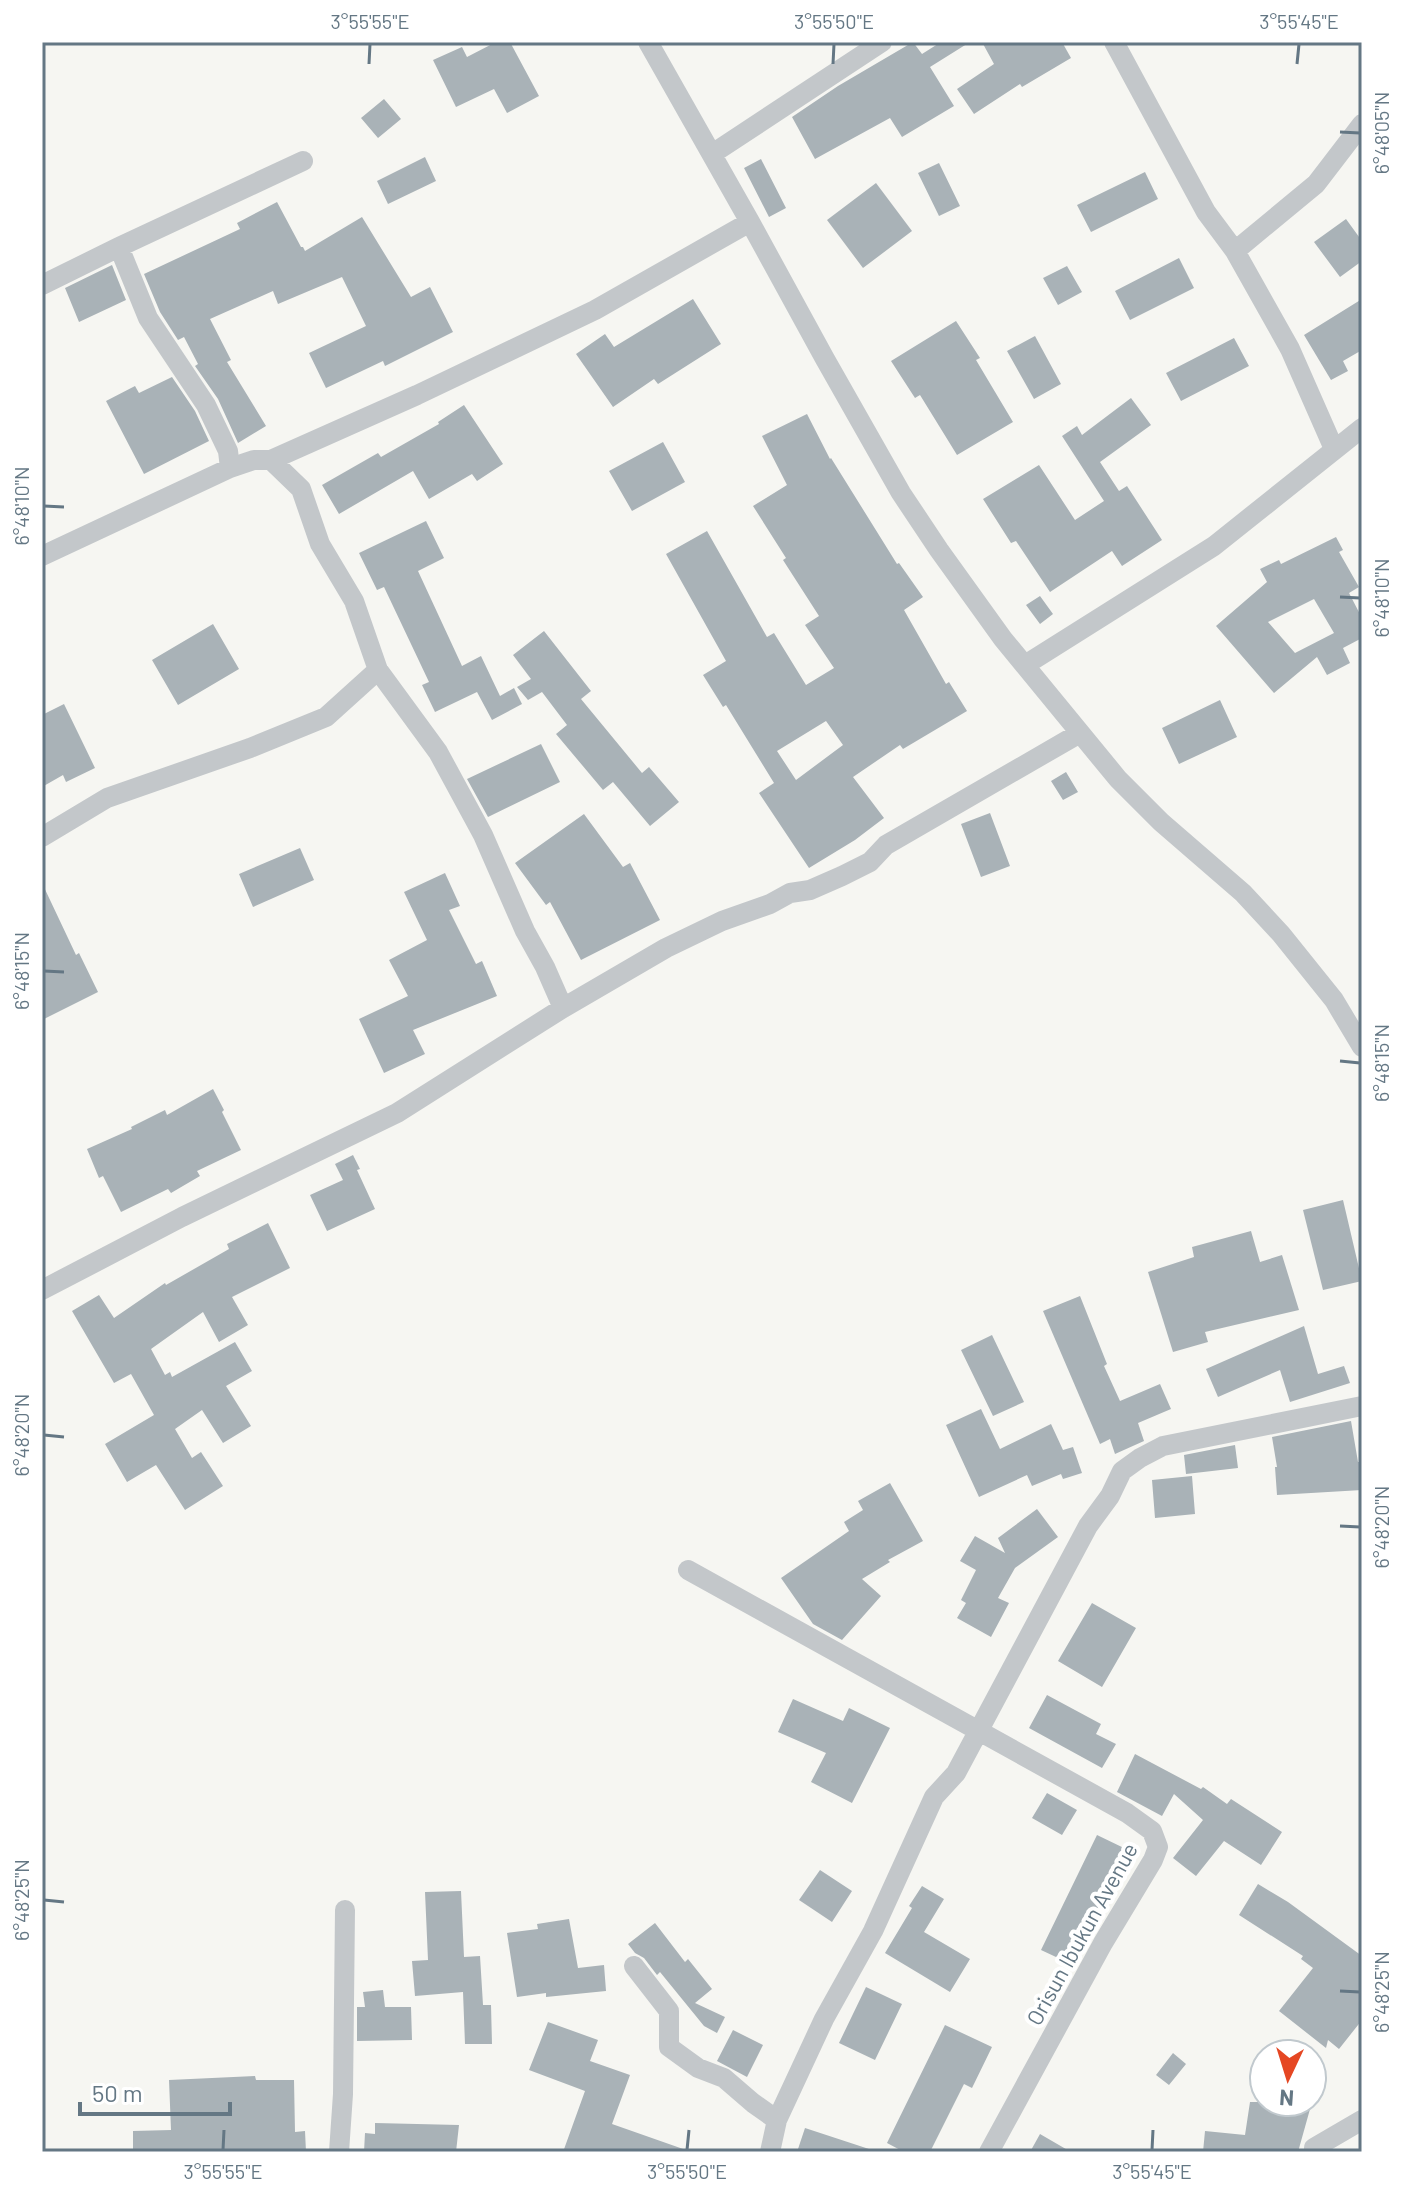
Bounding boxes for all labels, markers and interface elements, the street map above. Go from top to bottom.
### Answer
text: 3°55'55"E [330,9,410,33]
text: 3°55'50"E [794,9,874,33]
text: 3°55'45"E [1259,9,1339,33]
text: 6°48'05"N [1369,92,1393,174]
text: 6°48'10"N [9,466,33,546]
text: 6°48'10"N [1369,558,1393,638]
text: 6°48'15"N [9,932,33,1010]
text: 6°48'15"N [1369,1024,1393,1102]
text: 6°48'20"N [9,1394,33,1476]
text: 6°48'20"N [1369,1486,1393,1568]
street label: Orisun Ibukun Avenue [1020,1838,1142,2029]
text: 6°48'25"N [9,1859,33,1941]
text: 6°48'25"N [1369,1951,1393,2033]
north arrow [1248,2038,1328,2118]
scale bar [80,2066,230,2116]
text: 50 m [92,2078,143,2107]
text: N [1278,2085,1295,2112]
text: 3°55'55"E [183,2159,263,2183]
text: 3°55'50"E [647,2159,727,2183]
text: 3°55'45"E [1112,2159,1192,2183]

